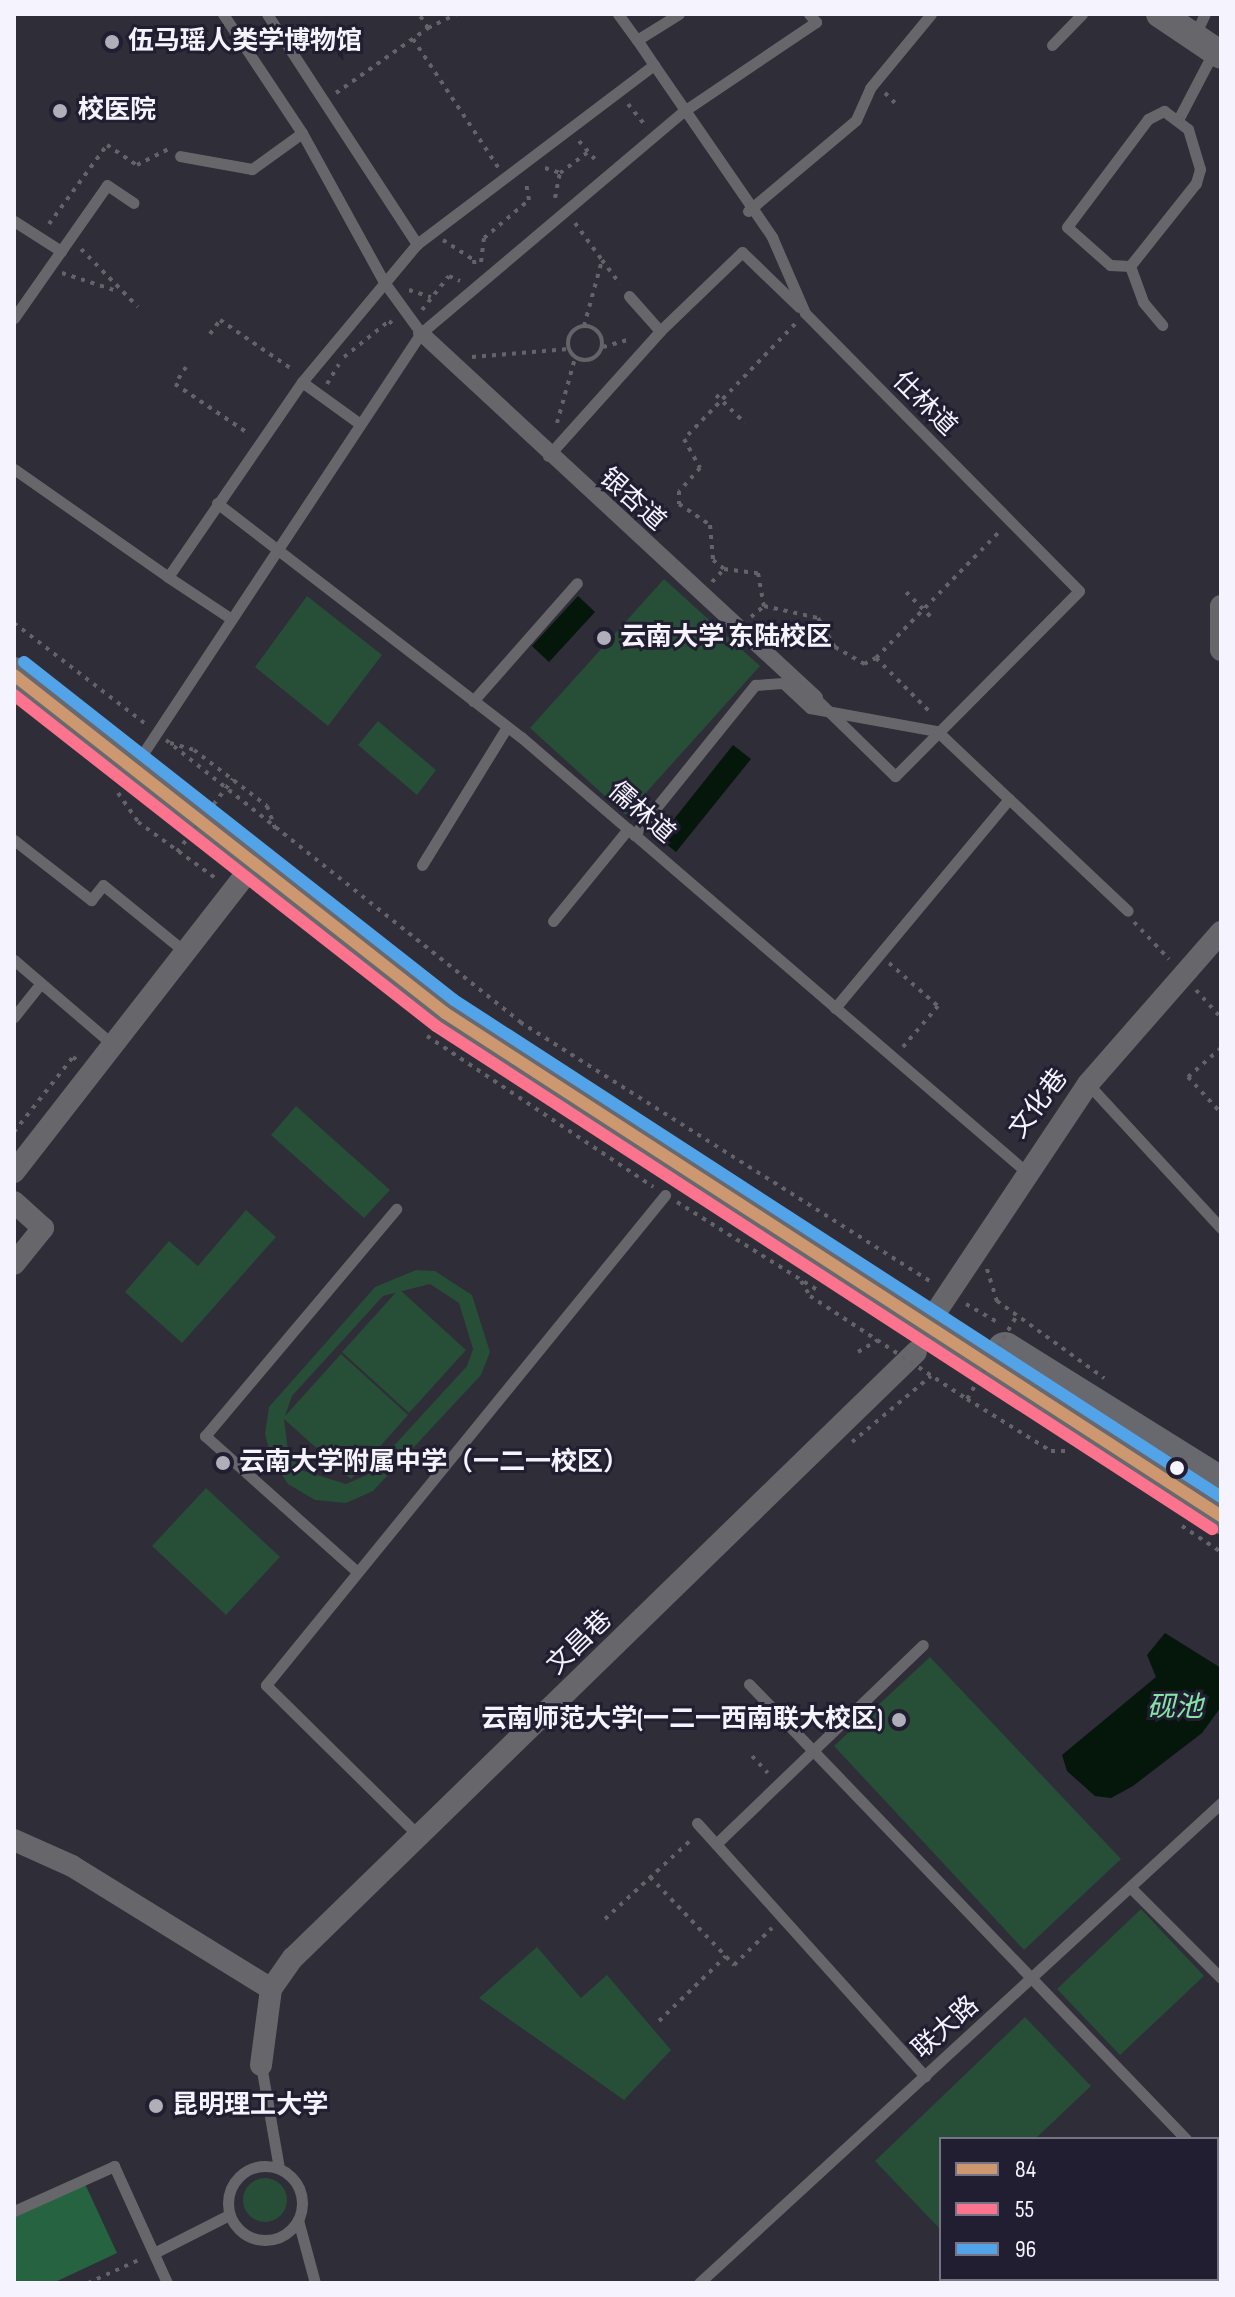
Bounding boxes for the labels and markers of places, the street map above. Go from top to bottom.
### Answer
place label: 伍马瑶人类学博物馆 [128,26,362,58]
marker: 伍马瑶人类学博物馆 [103,33,121,51]
place label: 校医院 [78,95,156,127]
marker: 校医院 [49,100,71,122]
place label: 云南大学 东陆校区 [620,622,832,654]
marker: 云南大学 东陆校区 [595,629,613,647]
place label: 云南大学附属中学（一二一校区） [239,1447,629,1479]
marker: 云南大学附属中学（一二一校区） [214,1454,232,1472]
unlabelled marker [1169,1460,1185,1476]
place label: 云南师范大学(一二一西南联大校区) [481,1704,883,1736]
marker: 云南师范大学(一二一西南联大校区) [890,1711,908,1729]
place label: 昆明理工大学 [172,2090,328,2122]
marker: 昆明理工大学 [147,2097,165,2115]

